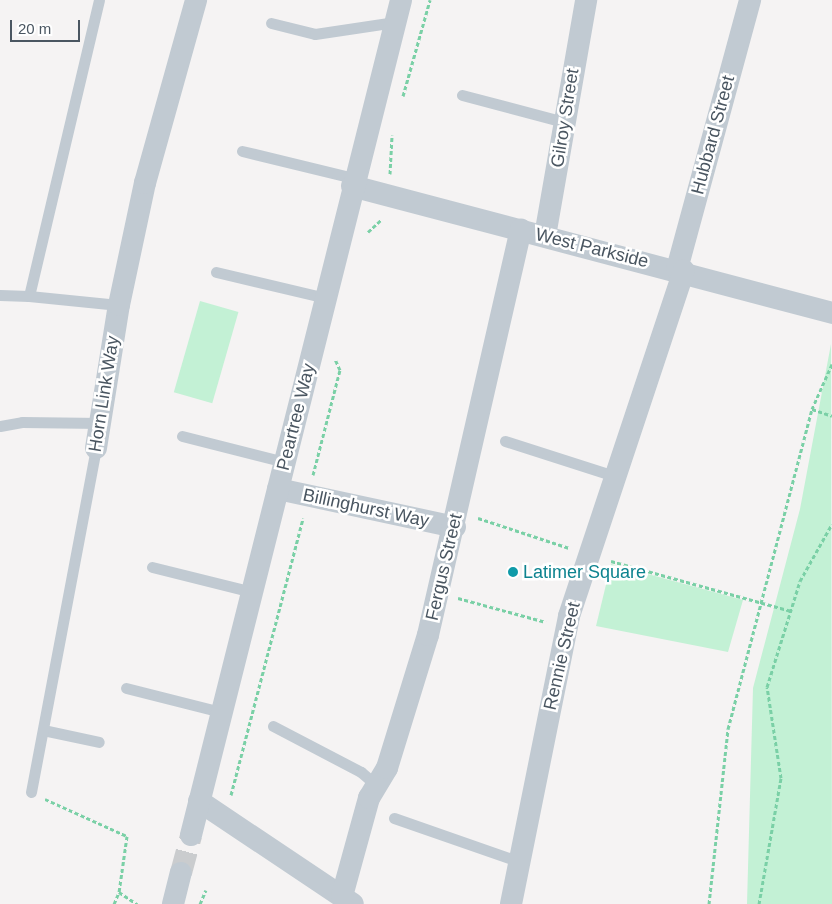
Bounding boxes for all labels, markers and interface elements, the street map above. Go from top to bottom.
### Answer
scale bar [12,10,82,42]
text: 20 m [18,20,51,37]
street label: Gilroy Street [547,67,583,169]
street label: Hubbard Street [687,73,739,197]
street label: West Parkside [533,224,651,272]
street label: Horn Link Way [84,334,124,454]
street label: Peartree Way [272,361,320,473]
street label: Billinghurst Way [301,484,431,532]
street label: Fergus Street [421,511,467,623]
place label: Latimer Square [523,561,646,583]
marker: Latimer Square [507,566,519,578]
street label: Rennie Street [539,600,585,712]

